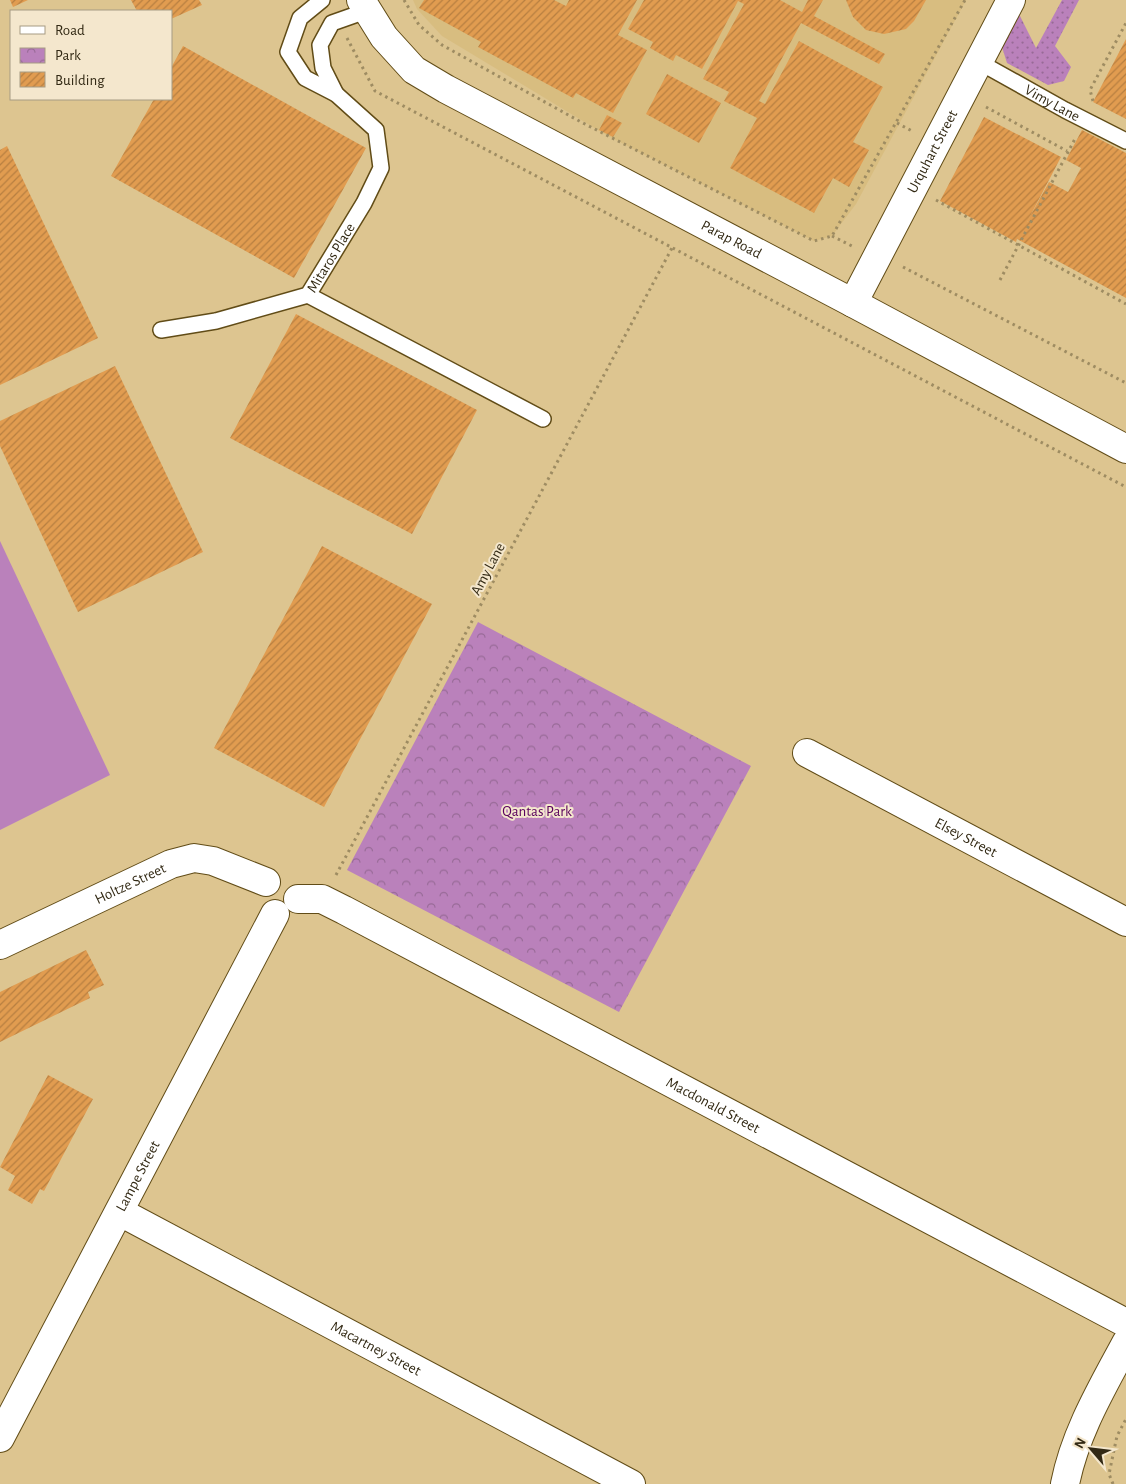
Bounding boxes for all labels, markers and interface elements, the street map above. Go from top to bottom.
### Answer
legend [10,10,172,100]
text: Road [55,23,85,38]
text: Park [55,48,81,63]
text: Building [55,73,105,88]
street label: Vimy Lane [1022,82,1082,124]
street label: Urquhart Street [904,107,960,195]
street label: Parap Road [699,217,764,261]
street label: Mitaros Place [304,220,358,295]
street label: Amy Lane [468,540,508,598]
park label: Qantas Park [502,804,572,819]
street label: Elsey Street [933,815,1000,860]
street label: Holtze Street [92,860,168,907]
street label: Macdonald Street [664,1074,763,1136]
street label: Lampe Street [113,1138,162,1214]
street label: Macartney Street [328,1318,424,1378]
north arrow [1066,1424,1116,1474]
text: N [1072,1436,1089,1451]

